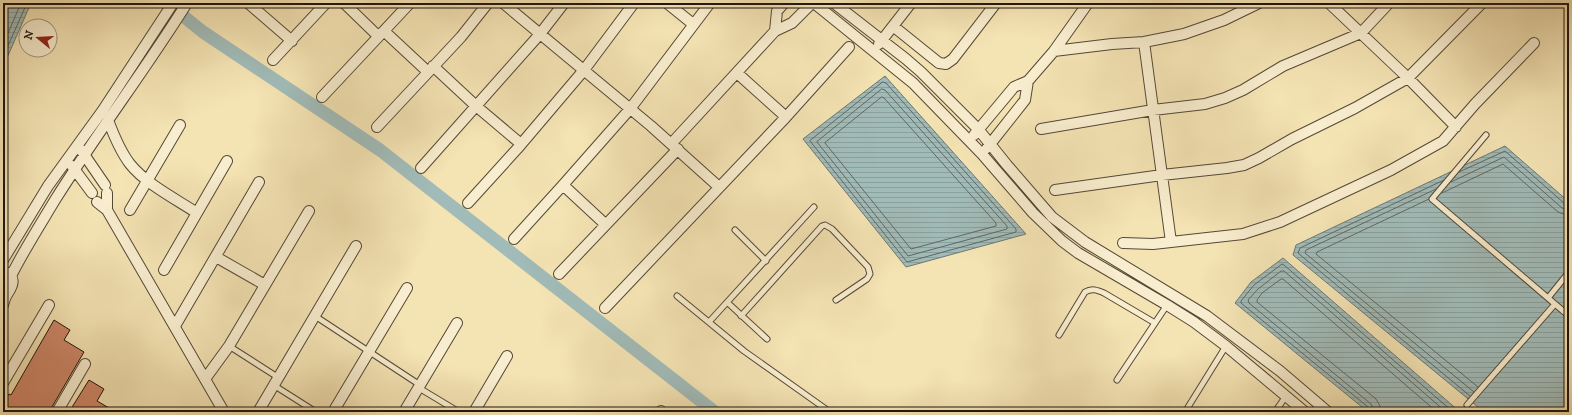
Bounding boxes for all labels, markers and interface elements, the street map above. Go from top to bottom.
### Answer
north arrow [18,18,58,58]
text: N [21,29,37,42]

